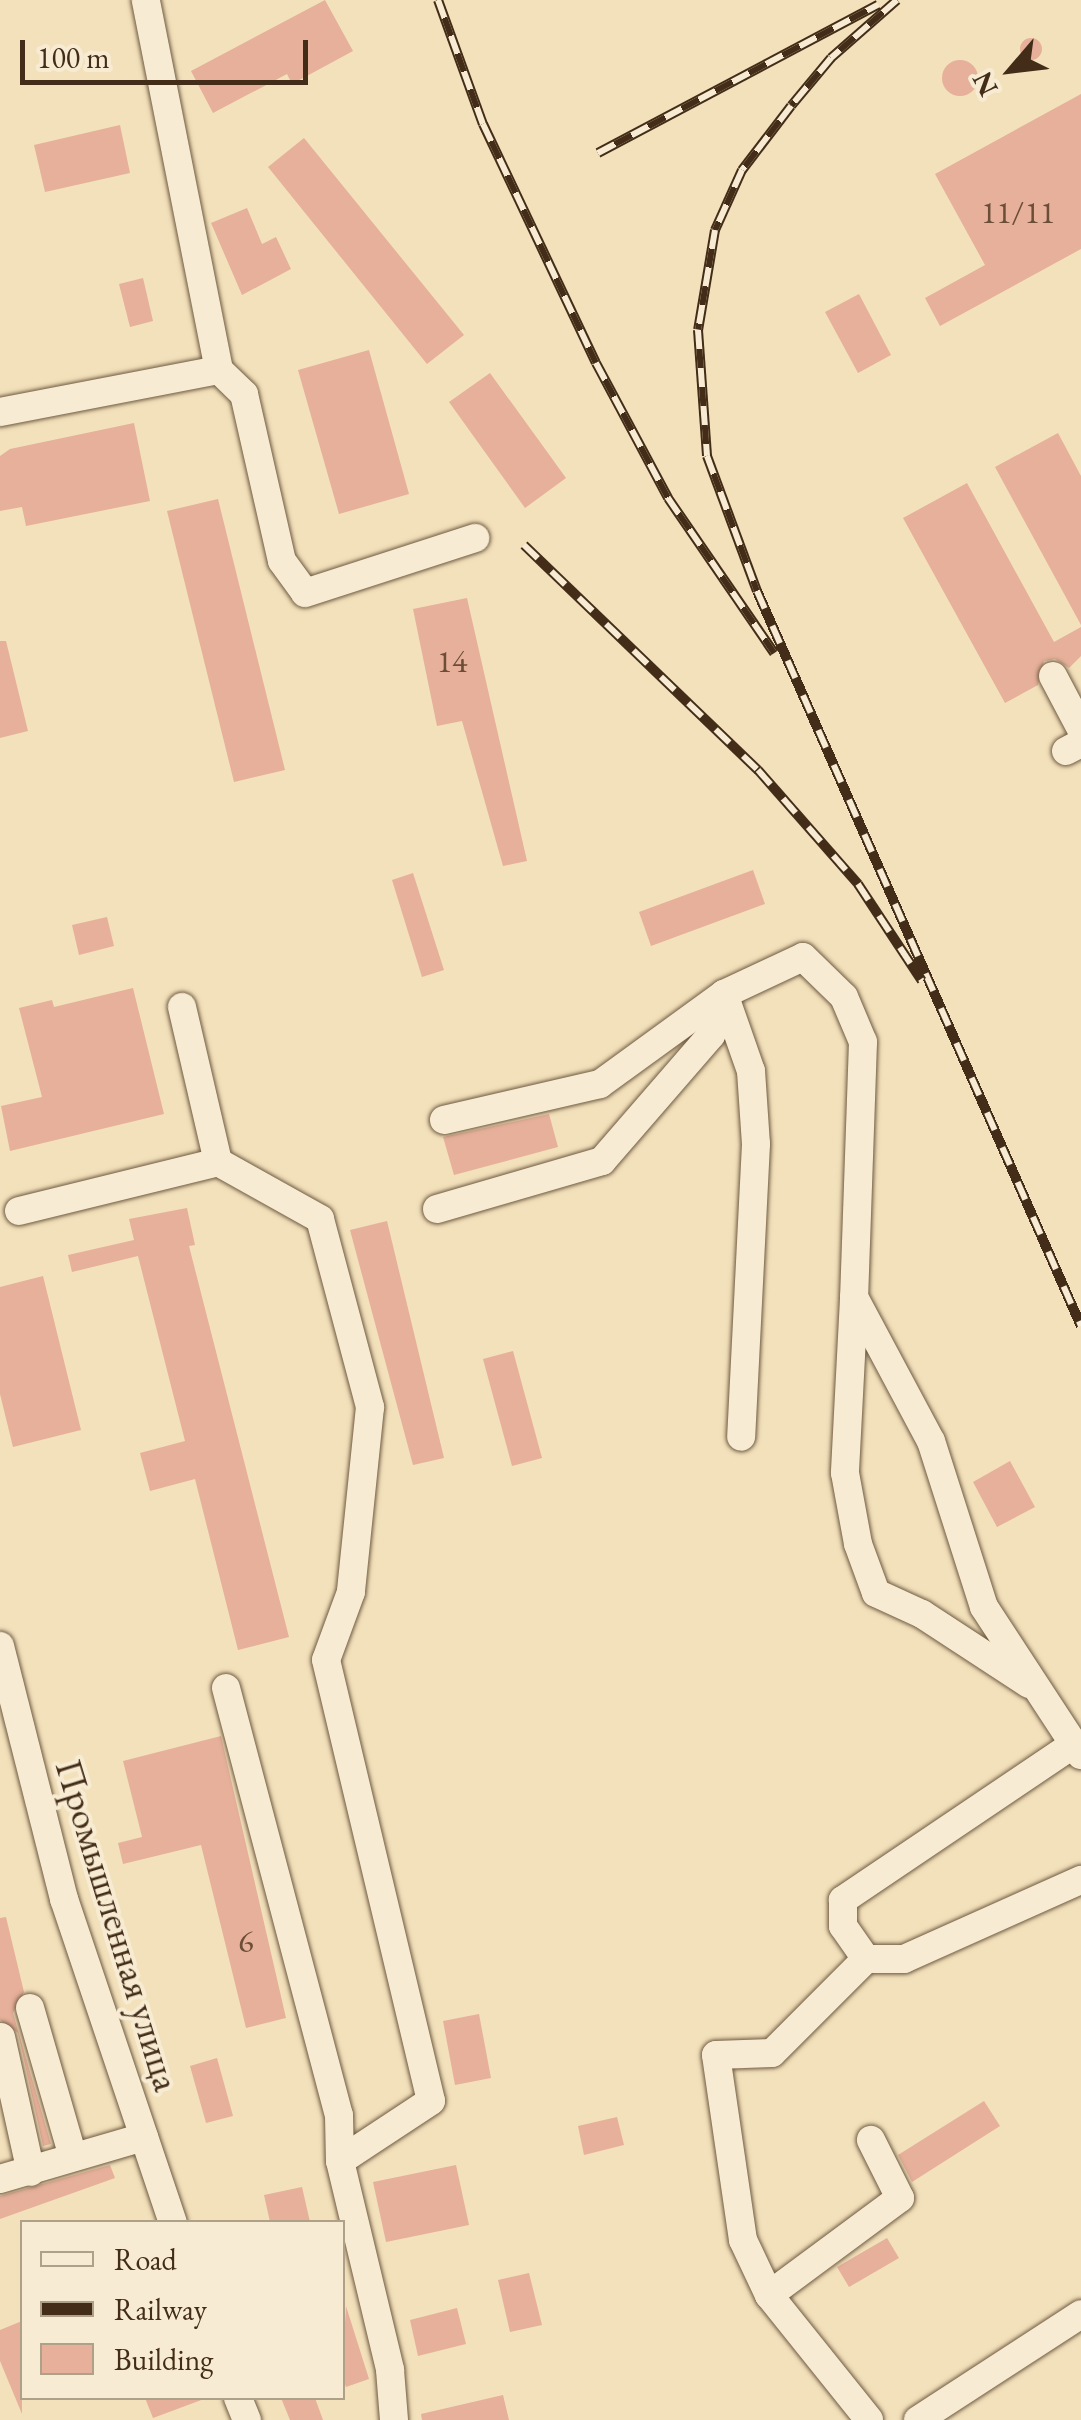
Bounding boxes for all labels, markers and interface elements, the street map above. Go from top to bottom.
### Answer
scale bar [25,20,312,82]
north arrow [961,20,1061,120]
text: 100 m [37,38,110,77]
text: N [963,66,1006,103]
house number: 11/11 [981,193,1055,231]
house number: 14 [437,642,467,680]
street label: Промышленная улица [46,1754,190,2096]
house number: 6 [238,1922,254,1960]
legend [20,2220,345,2400]
text: Road [114,2240,177,2279]
text: Railway [114,2290,207,2329]
text: Building [114,2340,213,2379]

